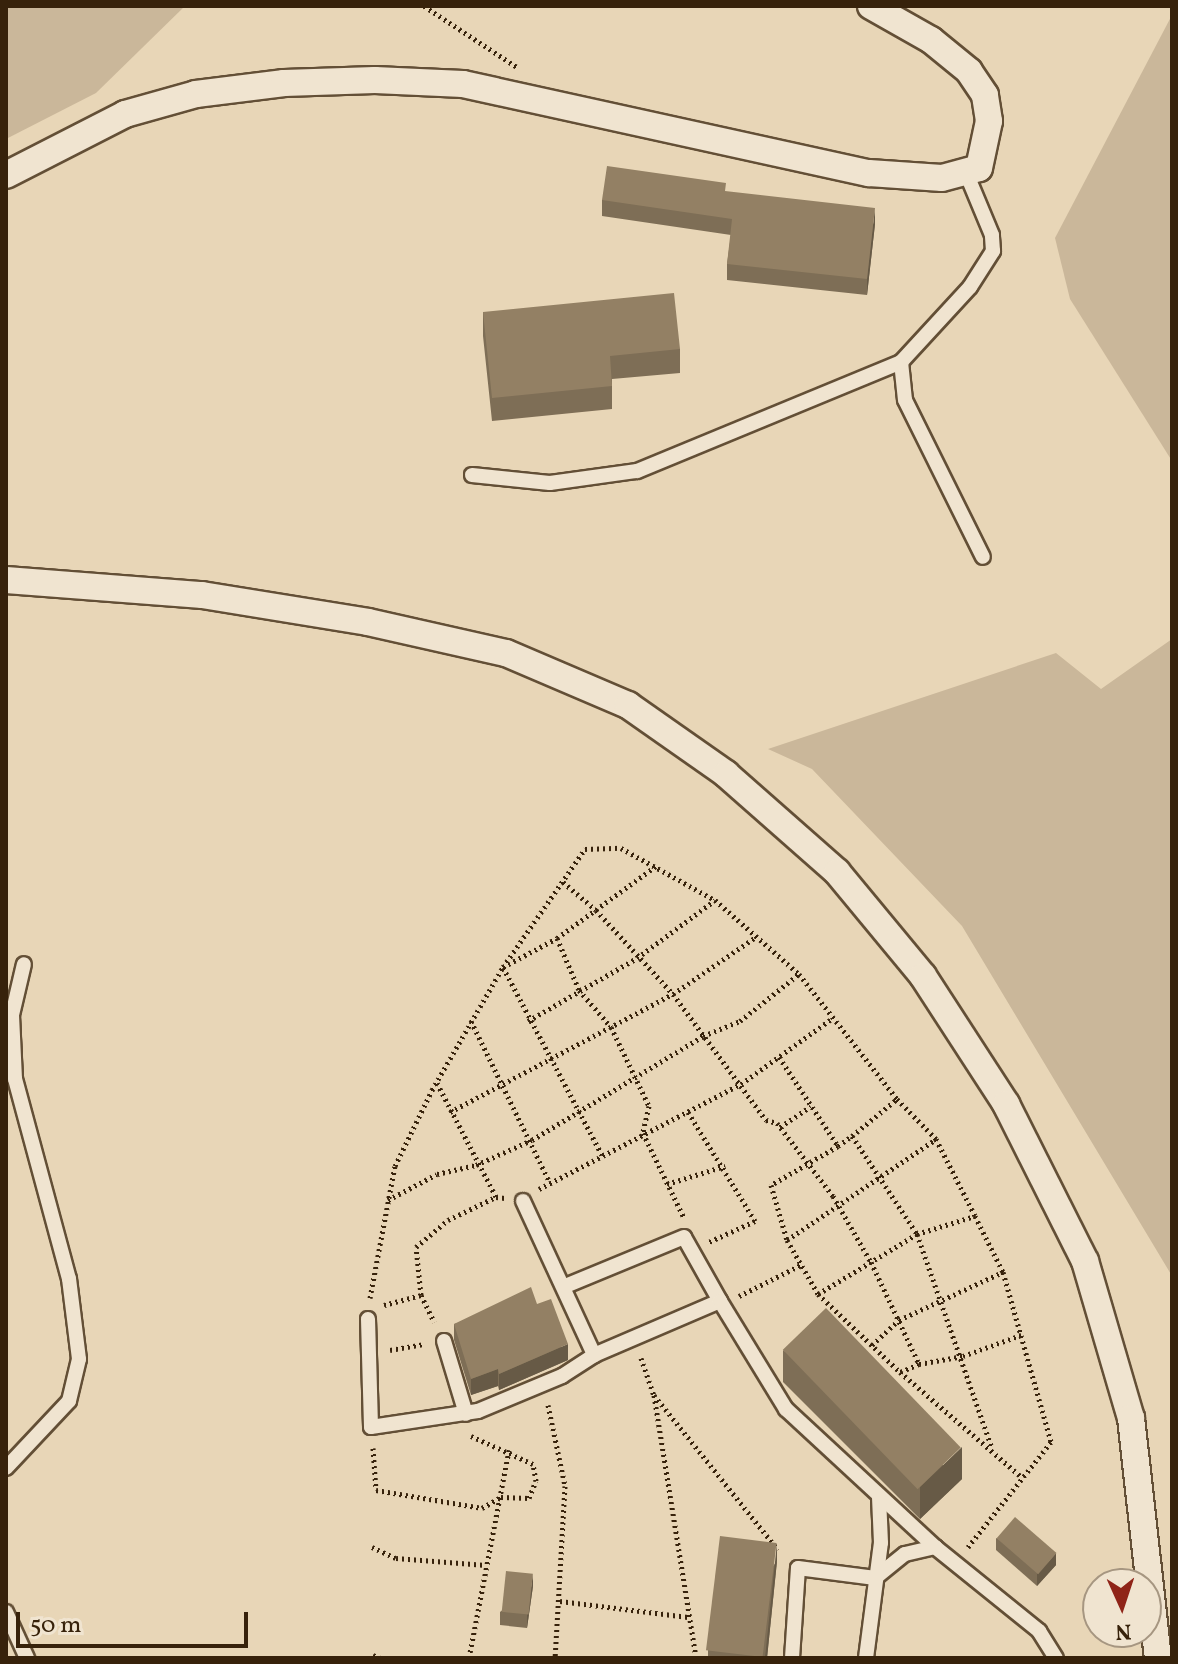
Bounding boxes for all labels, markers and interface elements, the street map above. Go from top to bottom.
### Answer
north arrow [1082,1568,1162,1648]
scale bar [20,1596,252,1646]
text: 50 m [30,1609,82,1643]
text: N [1114,1615,1132,1646]

